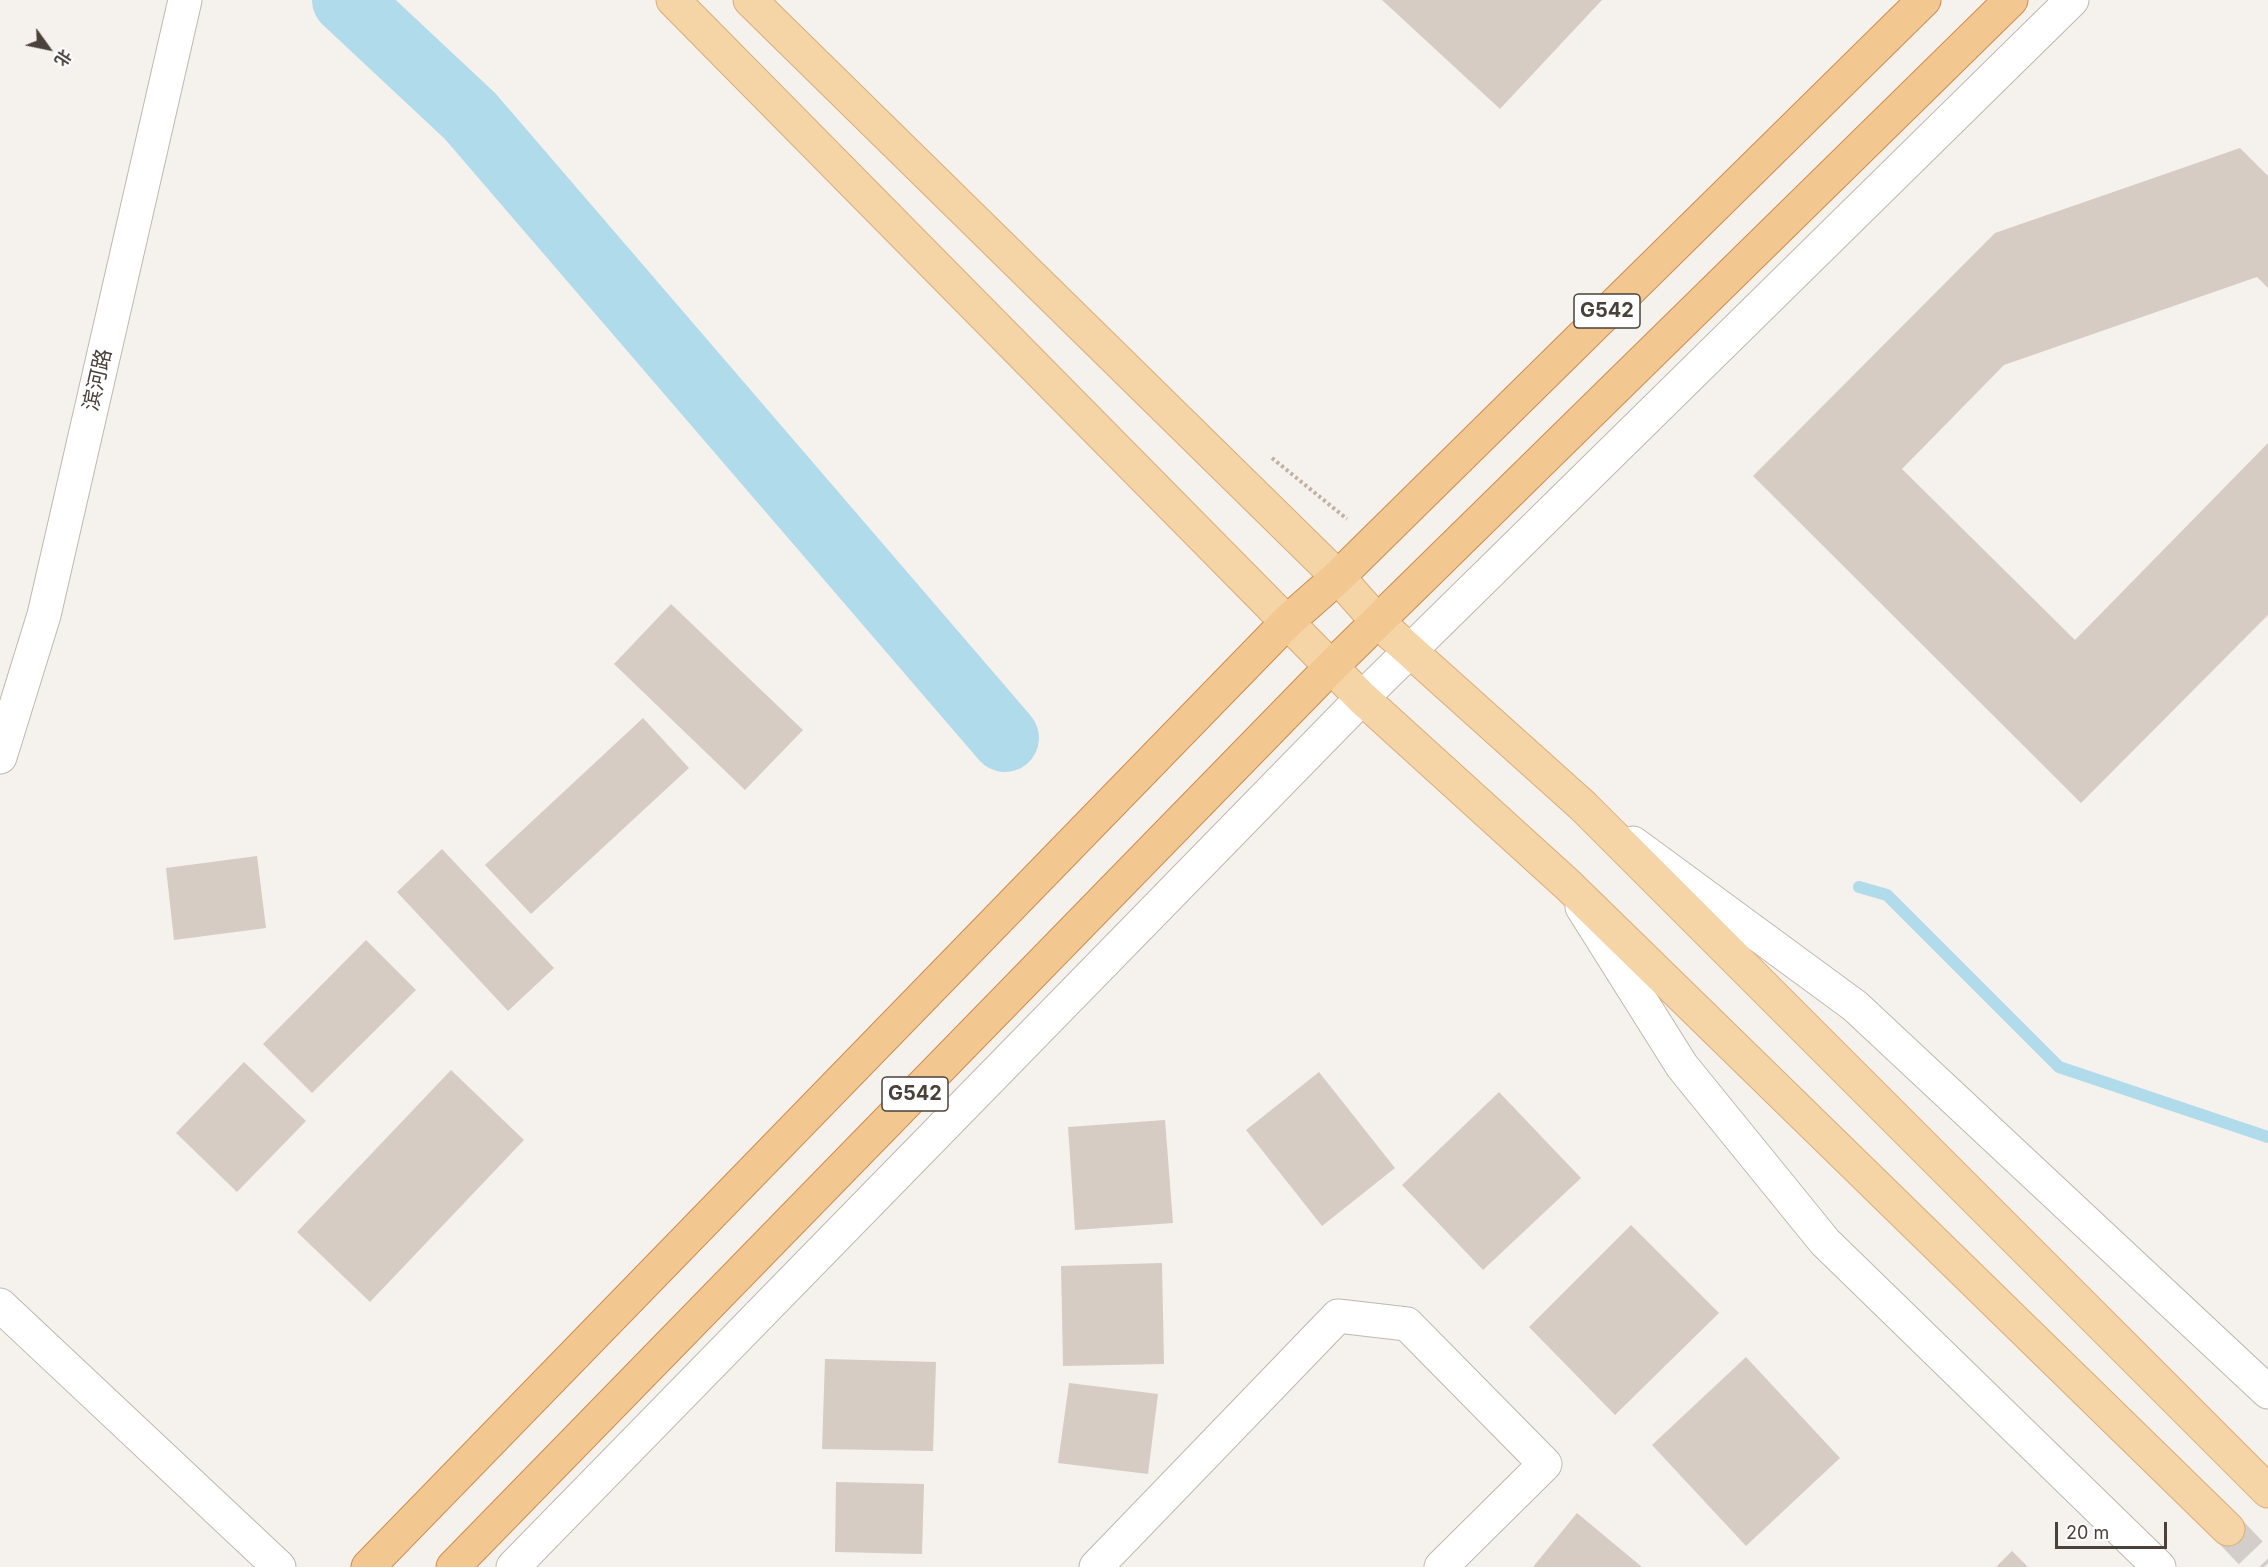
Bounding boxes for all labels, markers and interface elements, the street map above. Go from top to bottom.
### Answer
north arrow [18,18,78,78]
text: 北 [50,46,76,70]
road number: G542 [1574,294,1640,328]
street label: 滨河路 [79,346,117,414]
road number: G542 [882,1077,948,1111]
scale bar [2058,1510,2170,1548]
text: 20 m [2066,1522,2109,1543]

